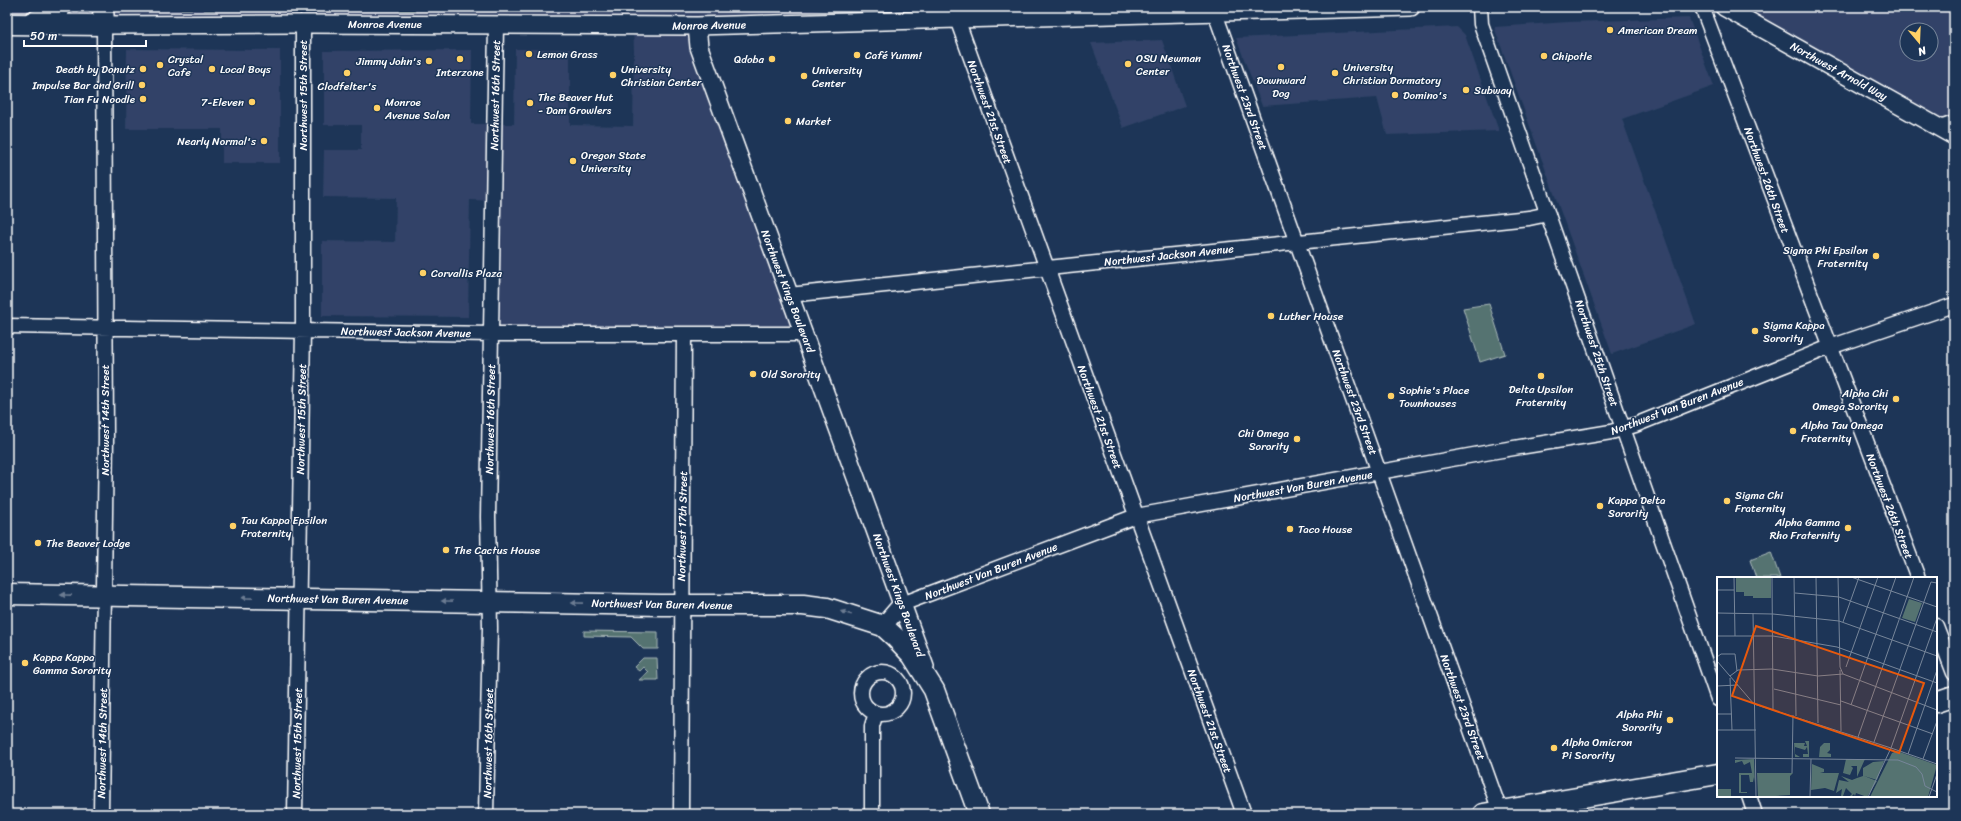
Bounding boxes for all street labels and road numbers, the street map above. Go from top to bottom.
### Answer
street label: Monroe Avenue [348,15,423,34]
street label: Monroe Avenue [672,15,747,36]
street label: Northwest Arnold Way [1787,37,1891,106]
street label: Northwest 15th Street [294,39,313,150]
street label: Northwest 16th Street [485,40,506,150]
street label: Northwest 23rd Street [1217,42,1273,153]
street label: Northwest 21st Street [962,57,1017,167]
street label: Northwest 26th Street [1738,124,1795,236]
street label: Northwest Kings Boulevard [755,227,820,357]
street label: Northwest Jackson Avenue [1103,239,1235,272]
street label: Northwest 25th Street [1569,297,1624,410]
street label: Northwest Jackson Avenue [341,322,472,343]
street label: Northwest 23rd Street [1327,347,1383,458]
street label: Northwest 21st Street [1072,362,1127,472]
street label: Northwest 15th Street [291,363,312,475]
street label: Northwest 14th Street [96,364,115,475]
street label: Northwest 16th Street [480,364,501,474]
street label: Northwest Van Buren Avenue [1608,372,1747,441]
street label: Northwest 26th Street [1861,451,1919,562]
street label: Northwest Van Buren Avenue [1232,465,1375,508]
street label: Northwest 17th Street [672,471,693,581]
street label: Northwest Kings Boulevard [867,531,930,661]
street label: Northwest Van Buren Avenue [922,537,1061,606]
street label: Northwest Van Buren Avenue [267,589,409,610]
street label: Northwest Van Buren Avenue [591,594,733,615]
street label: Northwest 23rd Street [1435,652,1491,763]
street label: Northwest 21st Street [1182,666,1237,776]
street label: Northwest 14th Street [92,687,113,799]
street label: Northwest 15th Street [287,687,308,799]
street label: Northwest 16th Street [478,688,499,798]

